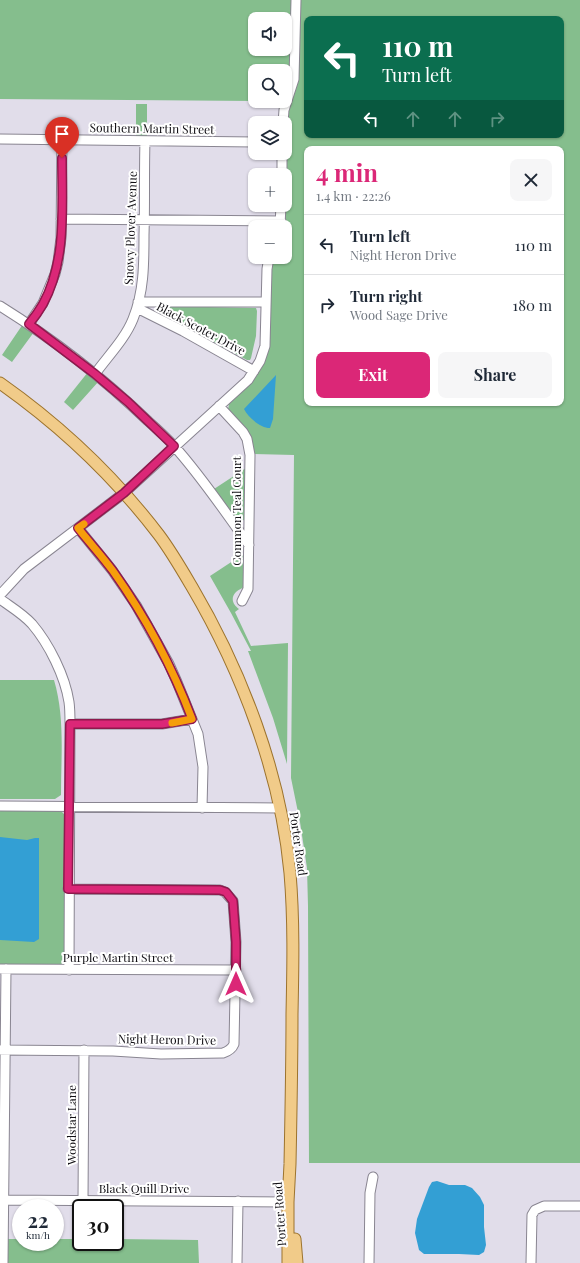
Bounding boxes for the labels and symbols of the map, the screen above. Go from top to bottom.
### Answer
pin [45,117,79,158]
street label: Southern Martin Street [90,119,215,137]
street label: Snowy Plover Avenue [120,171,140,285]
street label: Black Scoter Drive [154,298,249,358]
street label: Common Teal Court [228,456,244,566]
street label: Porter Road [287,811,311,877]
street label: Purple Martin Street [63,949,174,965]
position arrow [215,963,257,1005]
street label: Night Heron Drive [118,1030,216,1048]
street label: Woodstar Lane [63,1085,79,1166]
street label: Black Quill Drive [99,1180,189,1196]
street label: Porter Road [269,1181,289,1247]
speed limit sign: 30 [72,1199,124,1251]

